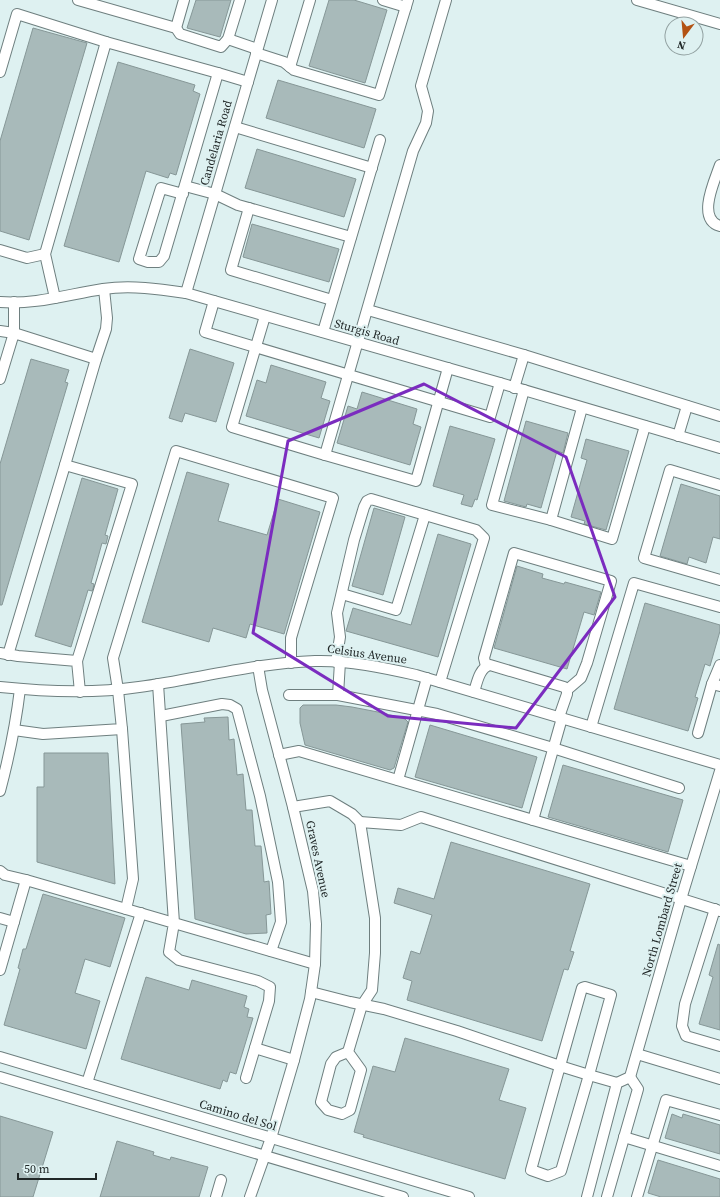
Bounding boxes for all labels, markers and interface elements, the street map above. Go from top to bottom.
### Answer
north arrow [664,16,704,56]
text: N [675,37,687,53]
street label: Candelaria Road [196,98,236,187]
street label: Sturgis Road [333,315,402,349]
street label: Celsius Avenue [326,640,408,668]
street label: Graves Avenue [302,819,334,899]
street label: North Lombard Street [638,861,686,979]
street label: Camino del Sol [197,1096,279,1134]
scale bar [18,1155,96,1181]
text: 50 m [24,1161,50,1177]

